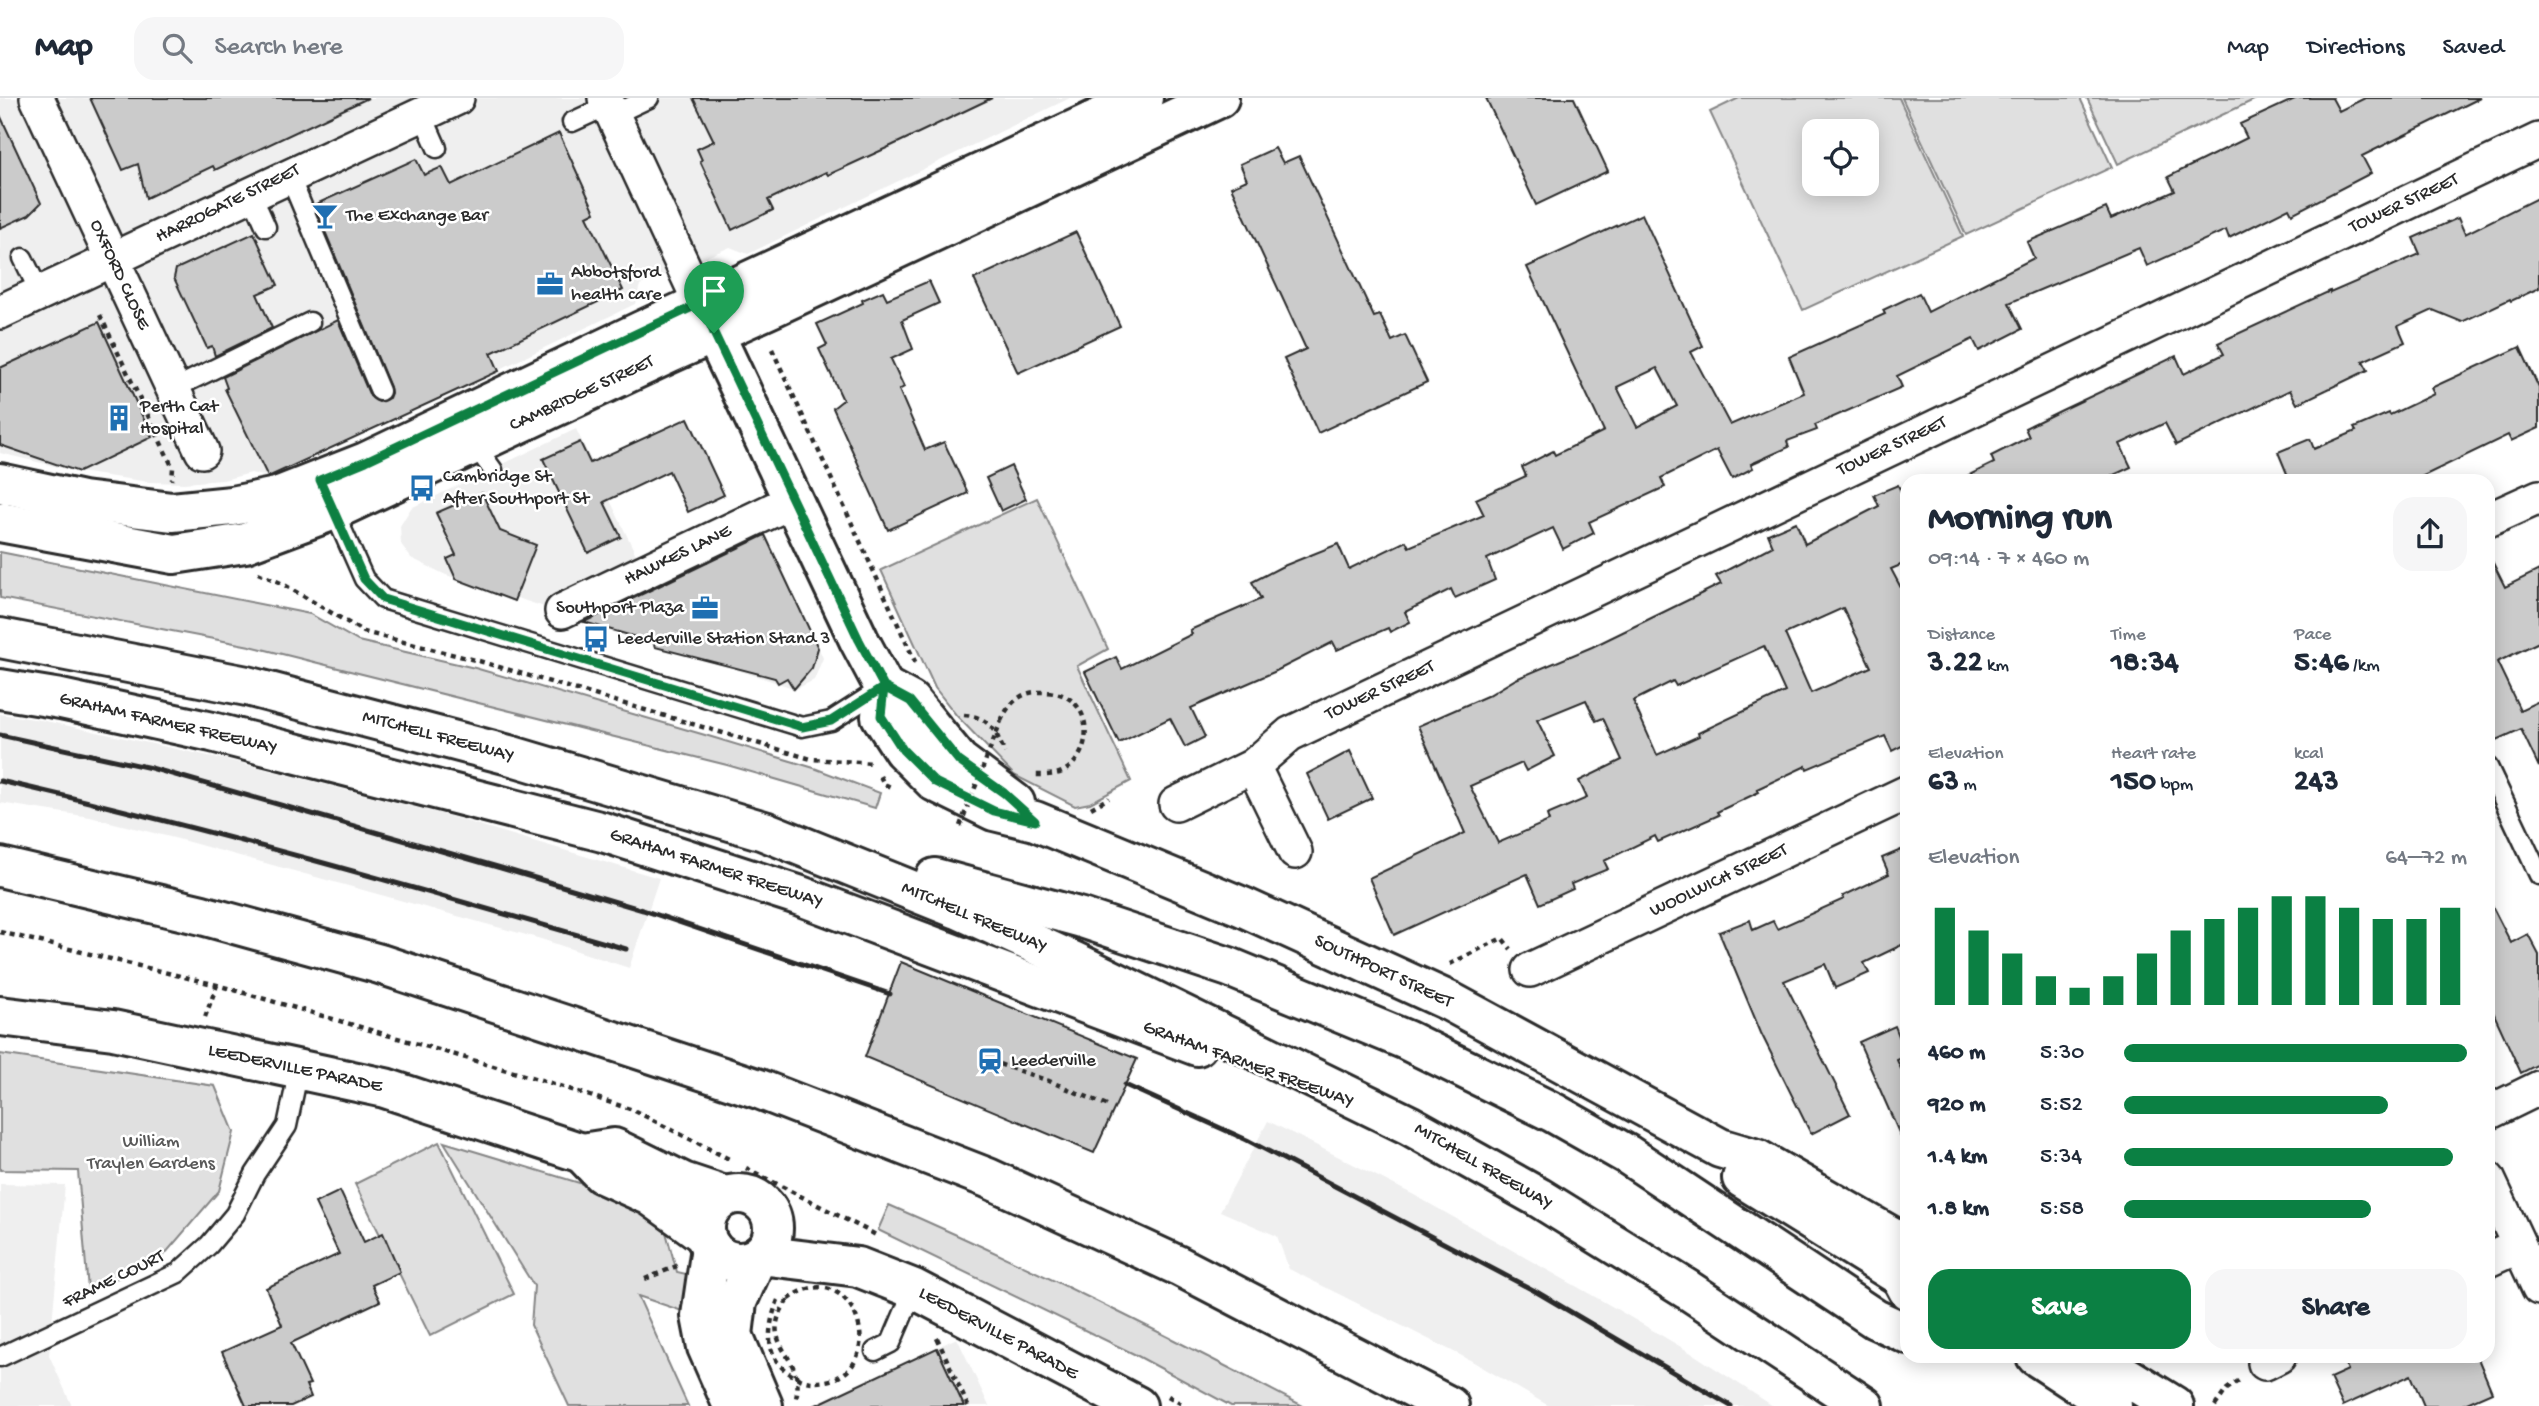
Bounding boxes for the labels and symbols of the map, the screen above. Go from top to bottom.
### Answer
street label: HARROGATE STREET [152,159,304,249]
street label: TOWER STREET [2345,168,2463,240]
bar icon: The Exchange Bar [310,201,340,231]
place label: The Exchange Bar [345,205,490,228]
street label: OXFORD CLOSE [83,216,155,335]
pin [684,261,744,333]
place label: Abbotsford health care [571,262,662,307]
office icon: Abbotsford health care [535,269,565,299]
street label: CAMBRIDGE STREET [506,350,658,438]
place label: Perth Cat Hospital [139,396,220,441]
building icon: Perth Cat Hospital [104,403,134,433]
street label: TOWER STREET [1833,411,1951,483]
place label: Cambridge St After Southport St [443,466,591,511]
bus stop icon: Cambridge St After Southport St [407,473,437,503]
street label: HAWKES LANE [621,520,736,592]
office icon: Southport Plaza [690,593,720,623]
place label: Southport Plaza [556,597,685,620]
bus stop icon: Leederville Station Stand 3 [581,624,611,654]
place label: Leederville Station Stand 3 [617,628,831,651]
street label: TOWER STREET [1321,655,1439,727]
street label: GRAHAM FARMER FREEWAY [57,688,279,760]
street label: MITCHELL FREEWAY [360,706,516,768]
street label: GRAHAM FARMER FREEWAY [607,824,826,914]
street label: WOOLWICH STREET [1646,839,1792,923]
street label: MITCHELL FREEWAY [898,877,1050,959]
street label: SOUTHPORT STREET [1310,930,1457,1014]
street label: GRAHAM FARMER FREEWAY [1139,1016,1357,1114]
street label: LEEDERVILLE PARADE [206,1039,385,1099]
station icon: Leederville [975,1046,1005,1076]
place label: Leederville [1011,1050,1096,1073]
street label: MITCHELL FREEWAY [1410,1118,1556,1216]
park label: William Traylen Gardens [86,1131,216,1176]
street label: FRAME COURT [58,1245,169,1315]
street label: LEEDERVILLE PARADE [914,1282,1083,1386]

